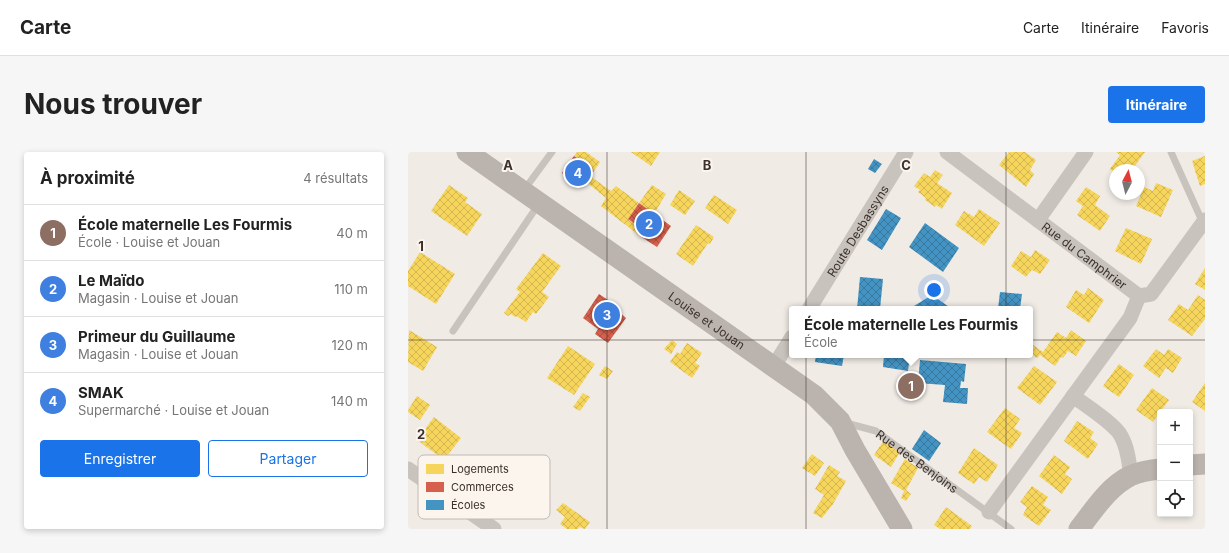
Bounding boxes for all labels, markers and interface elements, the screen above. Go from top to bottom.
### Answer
text: Carte [20,16,71,39]
text: Carte [1023,19,1059,36]
text: Itinéraire [1081,19,1139,36]
text: Favoris [1161,19,1209,36]
button: Itinéraire [1108,86,1205,123]
text: Nous trouver [24,87,202,121]
text: A [503,157,513,173]
text: B [703,157,712,173]
text: C [901,157,911,173]
pin: 4 [565,158,591,188]
north arrow [1109,164,1145,200]
text: À proximité [40,168,135,188]
text: 4 résultats [303,170,368,186]
street label: Route Desbassyns [823,182,891,279]
pin: 2 [636,209,662,239]
text: École maternelle Les Fourmis [78,215,292,234]
street label: Rue du Camphrier [1039,218,1131,292]
text: 1 [50,225,56,241]
text: 40 m [336,225,368,241]
text: École · Louise et Jouan [78,234,220,250]
text: 1 [418,238,424,254]
text: Le Maïdo [78,271,144,290]
your location [924,280,944,300]
text: 2 [49,281,57,297]
text: 110 m [334,281,368,297]
street label: Louise et Jouan [666,288,748,352]
text: Magasin · Louise et Jouan [78,290,239,306]
pin: 3 [594,300,620,330]
popup [789,306,1033,358]
text: École maternelle Les Fourmis [804,315,1018,334]
text: Primeur du Guillaume [78,327,235,346]
text: École [804,334,838,350]
text: 3 [49,337,57,353]
text: 120 m [332,337,368,353]
text: Magasin · Louise et Jouan [78,346,239,362]
pin: 1 [898,371,924,401]
text: SMAK [78,383,124,402]
text: 4 [49,393,57,409]
text: 140 m [331,393,368,409]
text: Supermarché · Louise et Jouan [78,402,269,418]
map controls [1157,409,1193,517]
button: + [1157,409,1193,445]
text: 2 [417,426,425,442]
street label: Rue des Benjoins [873,426,961,496]
button: Enregistrer [40,440,200,477]
button: Partager [208,440,368,477]
button: − [1157,445,1193,481]
legend [418,455,550,519]
text: Logements [451,462,509,476]
text: Commerces [451,480,514,494]
button: locate [1157,481,1193,517]
text: Écoles [451,498,486,512]

